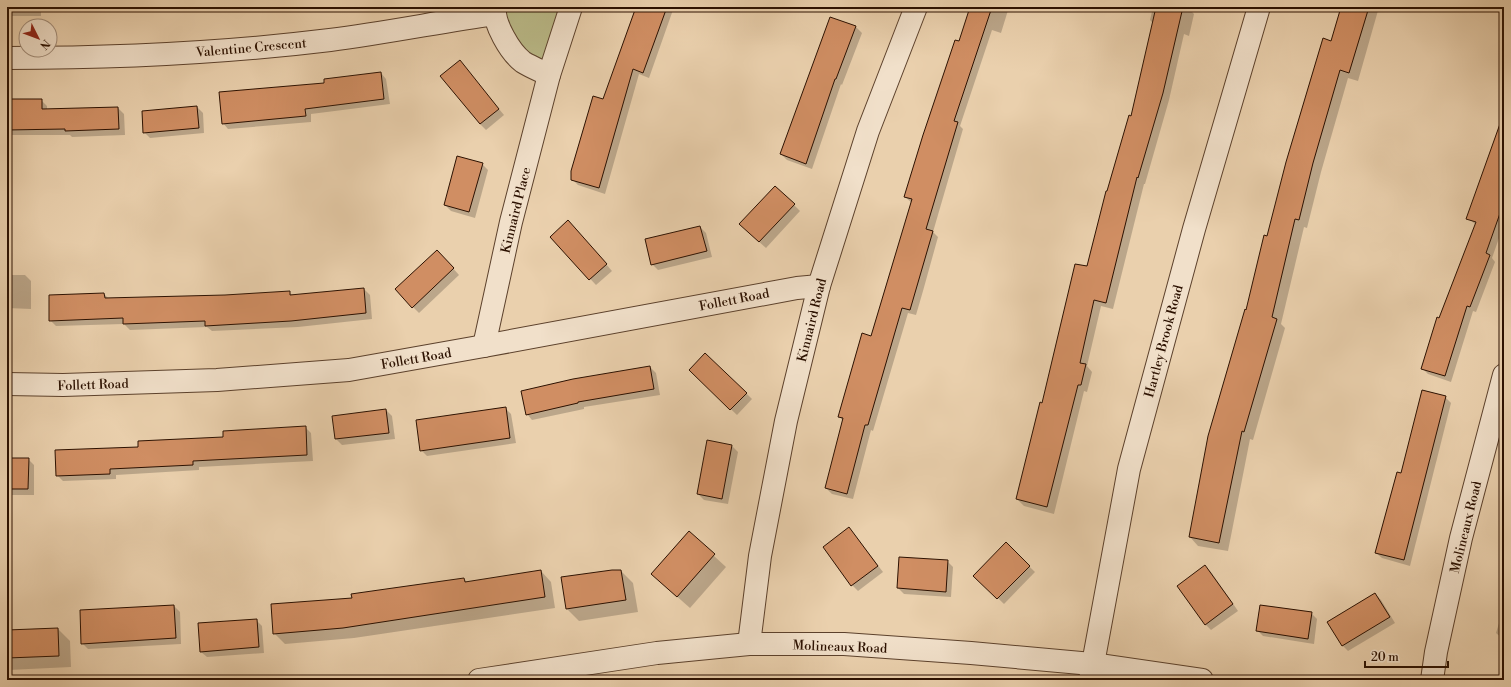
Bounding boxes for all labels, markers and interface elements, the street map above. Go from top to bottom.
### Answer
north arrow [18,18,58,58]
street label: Valentine Crescent [194,35,307,61]
text: N [36,36,53,52]
street label: Kinnaird Place [498,165,535,255]
street label: Kinnaird Road [794,276,830,364]
street label: Hartley Brook Road [1141,283,1187,399]
street label: Follett Road [698,285,771,315]
street label: Follett Road [380,345,453,373]
street label: Follett Road [57,376,130,394]
street label: Molineaux Road [1447,479,1485,575]
street label: Molineaux Road [792,637,888,657]
scale bar [1365,643,1448,669]
text: 20 m [1371,650,1399,665]

